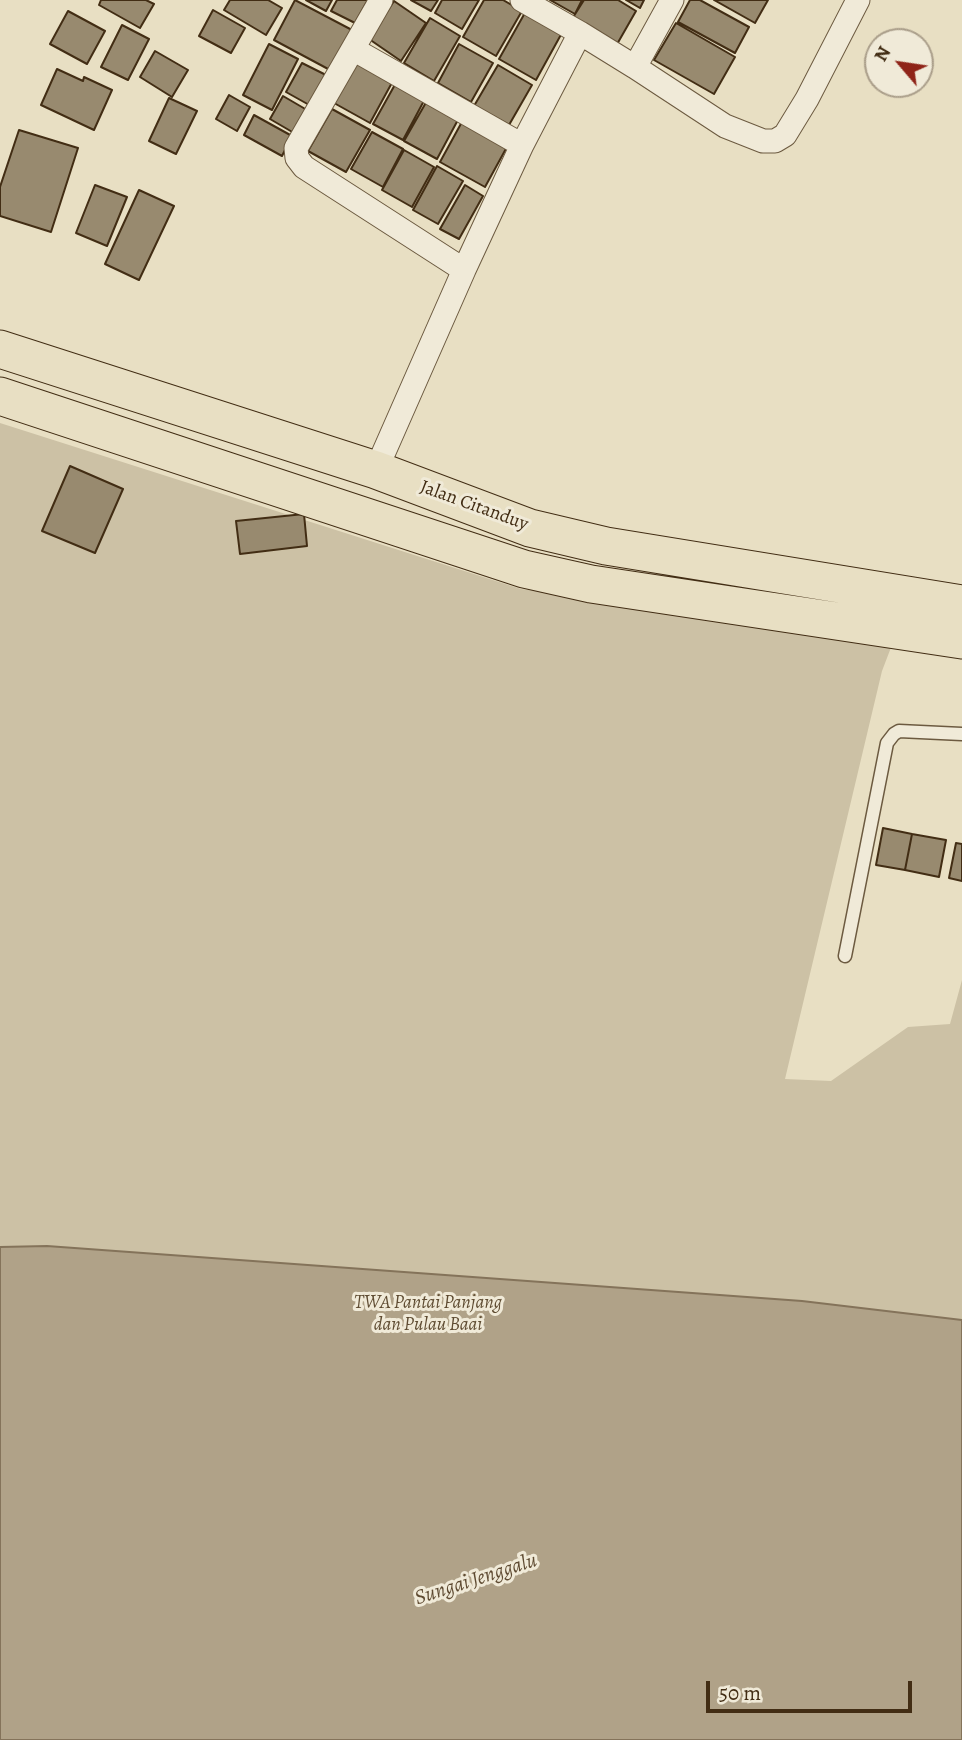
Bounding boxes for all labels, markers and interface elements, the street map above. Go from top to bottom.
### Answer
north arrow [864,28,934,98]
text: N [868,41,897,66]
street label: Jalan Citanduy [417,476,531,536]
park label: TWA Pantai Panjang dan Pulau Baai [354,1292,502,1336]
water label: Sungai Jenggalu [412,1548,540,1612]
scale bar [710,1666,916,1710]
text: 50 m [719,1679,761,1707]

